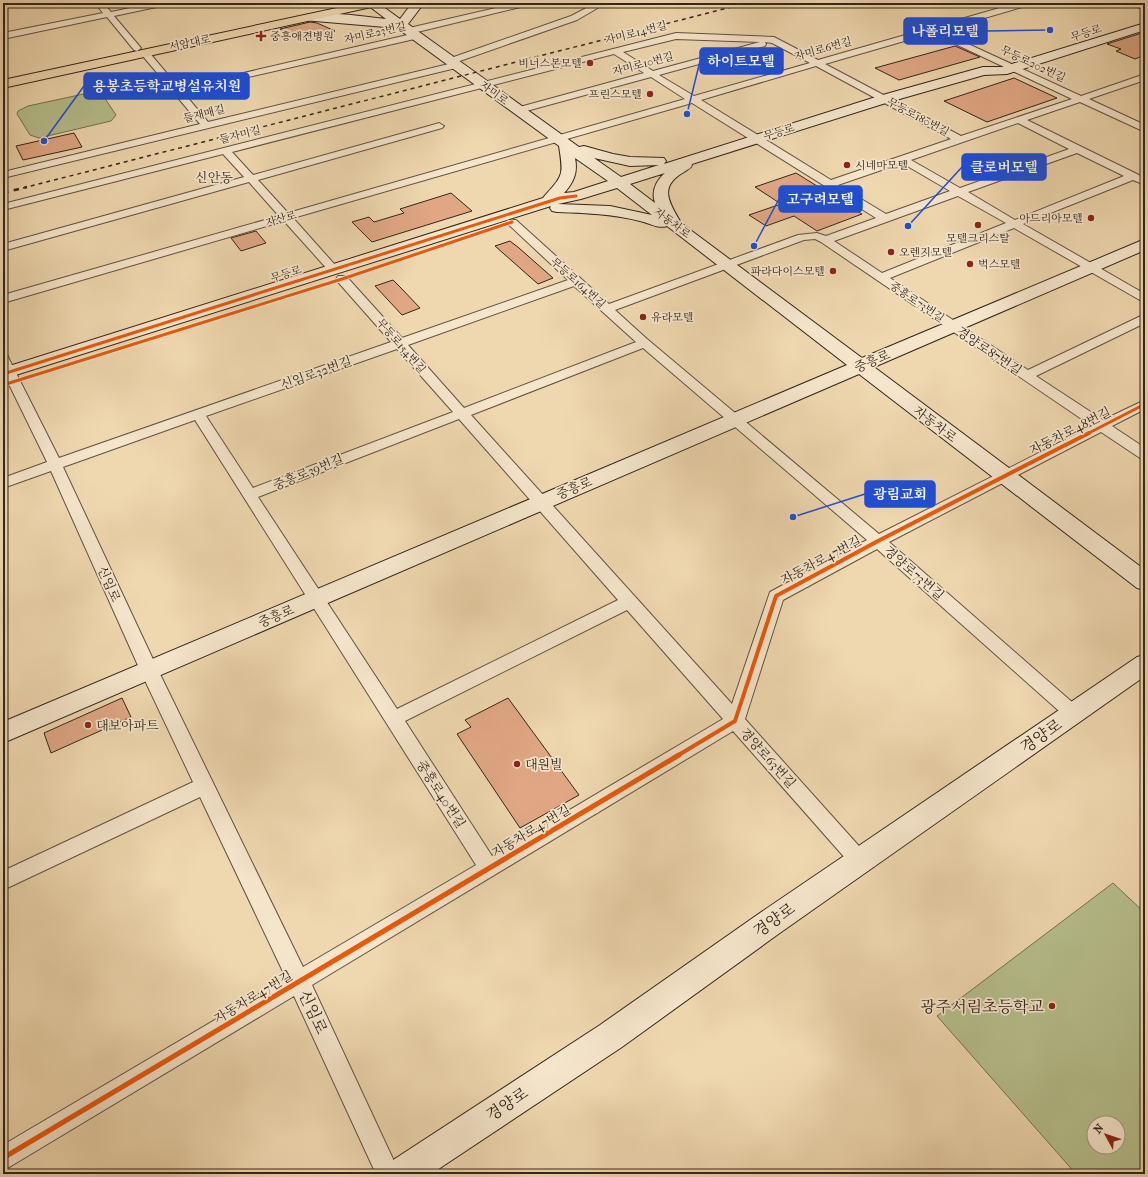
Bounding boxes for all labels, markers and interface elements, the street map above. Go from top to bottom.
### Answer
callout: 나폴리모텔 [904,18,987,44]
street label: 자미로14번길 [604,19,668,47]
street label: 자미로23번길 [343,20,407,46]
street label: 무등로 [1069,22,1104,44]
text: 나폴리모텔 [911,23,979,40]
marker: 중흥애견병원 [255,30,267,42]
place label: 중흥애견병원 [270,30,334,43]
street label: 서암대로 [168,32,212,54]
street label: 자미로6번길 [793,35,853,63]
street label: 무등로202번길 [998,43,1068,85]
callout: 하이트모텔 [700,48,783,74]
street label: 자미로10번길 [611,50,675,78]
text: 하이트모텔 [707,53,775,70]
place label: 비너스본모텔 [518,57,582,70]
marker: 비너스본모텔 [585,58,595,68]
callout: 용봉초등학교병설유치원 [84,73,249,99]
text: 용봉초등학교병설유치원 [93,78,241,95]
street label: 자미로 [477,78,511,108]
place label: 프린스모텔 [589,88,642,101]
marker: 프린스모텔 [645,89,655,99]
street label: 무등로180번길 [885,95,951,139]
street label: 들재매길 [182,103,226,125]
street label: 무등로 [762,121,796,143]
street label: 들자미길 [218,124,262,146]
callout: 클로버모텔 [962,154,1046,180]
place label: 시네마모텔 [855,159,908,172]
text: 클로버모텔 [970,159,1038,176]
marker: 시네마모텔 [842,160,852,170]
district label: 신안동 [195,170,233,185]
callout: 고구려모텔 [779,186,862,212]
text: 고구려모텔 [786,191,854,208]
street label: 자동차로 [651,205,693,241]
street label: 자산로 [264,208,298,230]
place label: 아드리아모텔 [1019,212,1083,225]
marker: 아드리아모텔 [1086,213,1096,223]
marker: 모텔크리스탈 [973,220,983,230]
place label: 모텔크리스탈 [946,232,1010,245]
place label: 오렌지모텔 [899,246,952,259]
marker: 오렌지모텔 [886,247,896,257]
street label: 무등로164번길 [548,255,608,311]
place label: 벅스모텔 [978,258,1021,271]
marker: 벅스모텔 [965,259,975,269]
street label: 무등로 [269,263,304,285]
place label: 파라다이스모텔 [751,265,825,278]
marker: 파라다이스모텔 [828,266,838,276]
street label: 중흥로73번길 [887,279,947,325]
place label: 유라모텔 [651,311,694,324]
marker: 유라모텔 [638,312,648,322]
street label: 무등로154번길 [374,316,428,376]
street label: 경양로87번길 [953,324,1025,378]
street label: 중흥로 [852,347,893,375]
street label: 신임로32번길 [278,353,354,393]
street label: 자동차로 [910,403,960,445]
street label: 자동차로48번길 [1027,404,1113,458]
street label: 중흥로39번길 [270,451,346,493]
street label: 중흥로 [554,474,595,502]
callout: 광림교회 [865,481,935,507]
text: 광림교회 [873,486,927,503]
street label: 자동차로47번길 [778,533,864,587]
street label: 경양로73번길 [881,543,947,603]
street label: 신임로 [94,564,124,605]
street label: 중흥로 [256,602,297,630]
street label: 경양로 [1017,715,1066,757]
place label: 대보아파트 [96,718,159,733]
marker: 대보아파트 [83,720,93,730]
street label: 경양로63번길 [737,725,799,791]
street label: 중흥로40번길 [414,757,468,831]
place label: 대원빌 [525,757,563,772]
marker: 대원빌 [512,759,522,769]
street label: 자동차로47번길 [489,802,573,860]
street label: 경양로 [750,899,799,941]
street label: 자동차로47번길 [211,968,295,1026]
street label: 신임로 [295,987,332,1038]
place label: 광주서림초등학교 [920,997,1044,1016]
marker: 광주서림초등학교 [1047,1001,1057,1011]
street label: 경양로 [482,1083,532,1125]
north arrow [1086,1115,1126,1155]
text: N [1091,1121,1107,1136]

